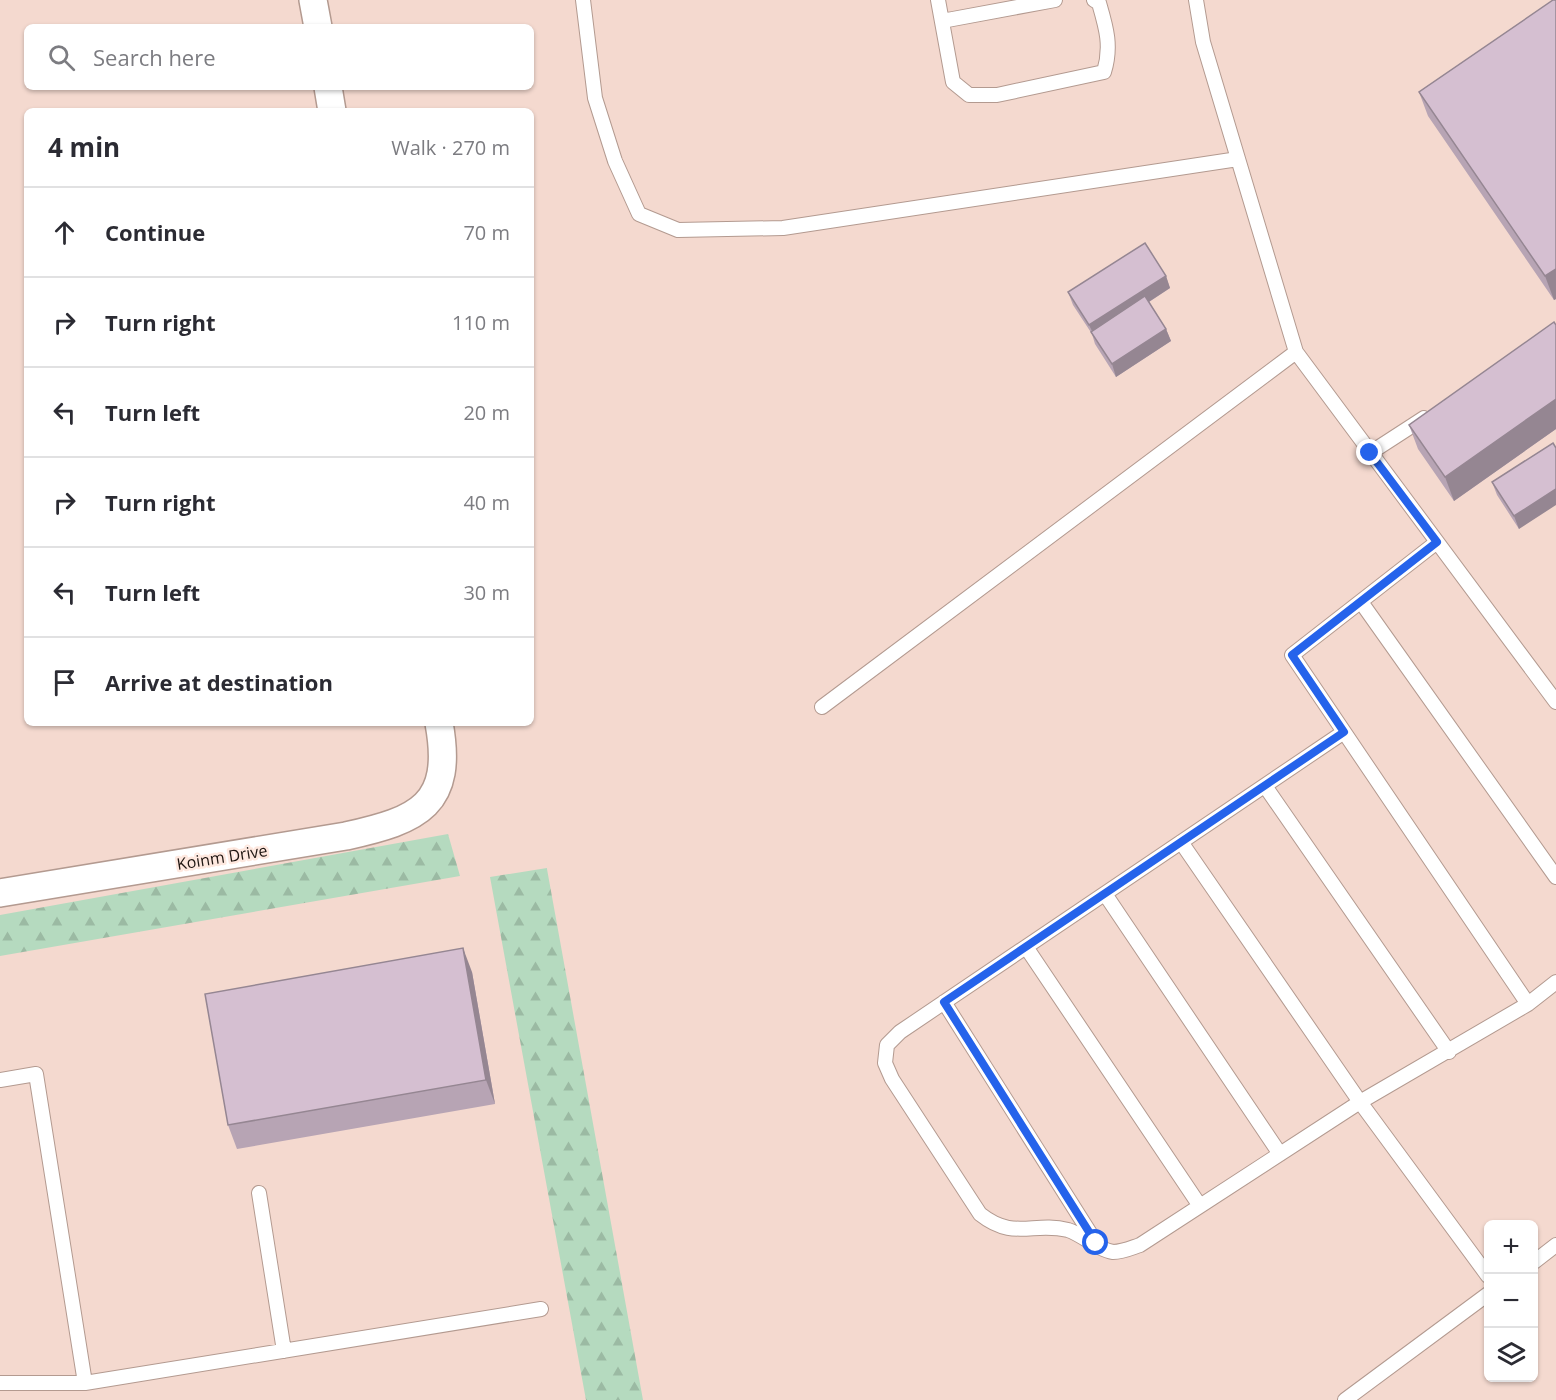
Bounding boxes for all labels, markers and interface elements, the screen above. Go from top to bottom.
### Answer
search box [24,24,534,90]
icon: search [45,41,78,74]
text: Search here [93,42,216,72]
text: 4 min [48,129,120,165]
text: Walk · 270 m [391,134,510,161]
icon: ahead [48,216,81,249]
text: Continue [105,217,205,247]
text: 70 m [463,219,510,246]
icon: right [48,306,81,339]
text: Turn right [105,307,216,337]
text: 110 m [452,309,510,336]
icon: left [48,396,81,429]
text: Turn left [105,397,200,427]
text: 20 m [463,399,510,426]
route end [1356,439,1382,465]
icon: right [48,486,81,519]
text: Turn right [105,487,216,517]
text: 40 m [463,489,510,516]
icon: left [48,576,81,609]
text: Turn left [105,577,200,607]
text: 30 m [463,579,510,606]
icon: arrive [48,666,81,699]
text: Arrive at destination [105,667,333,697]
street label: Koinm Drive [175,839,269,875]
map controls [1484,1220,1538,1382]
button: + [1484,1220,1538,1274]
route start [1082,1229,1108,1255]
button: − [1484,1274,1538,1328]
button: layers [1484,1328,1538,1382]

